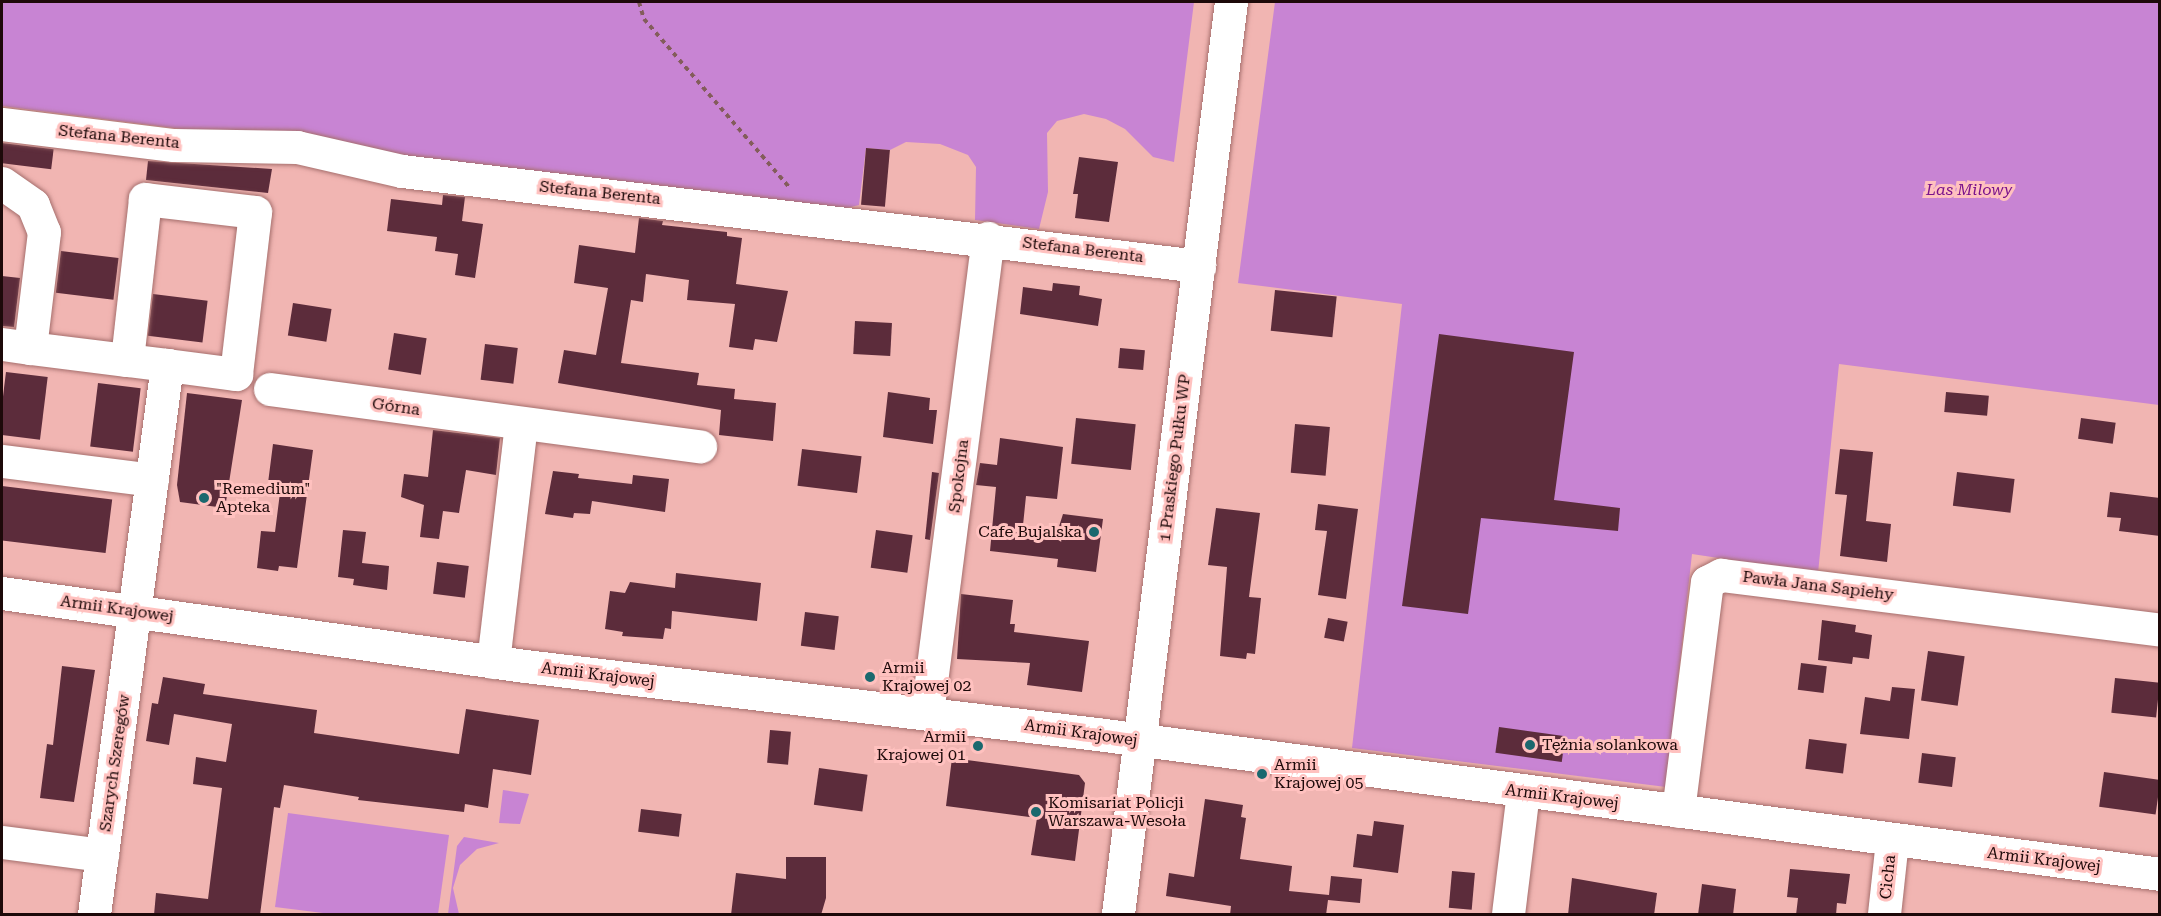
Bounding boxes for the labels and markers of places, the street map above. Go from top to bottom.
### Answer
place label: "Remedium" Apteka [216,479,310,517]
marker: "Remedium" Apteka [197,491,211,505]
place label: Cafe Bujalska [978,522,1082,542]
marker: Cafe Bujalska [1087,525,1101,539]
place label: Armii Krajowej 02 [882,658,971,696]
marker: Armii Krajowej 02 [863,670,877,684]
place label: Armii Krajowej 01 [877,727,966,765]
place label: Tężnia solankowa [1542,735,1678,755]
marker: Tężnia solankowa [1523,738,1537,752]
marker: Armii Krajowej 01 [971,739,985,753]
place label: Armii Krajowej 05 [1274,755,1363,793]
marker: Armii Krajowej 05 [1255,767,1269,781]
place label: Komisariat Policji Warszawa-Wesoła [1048,793,1186,831]
marker: Komisariat Policji Warszawa-Wesoła [1029,805,1043,819]

